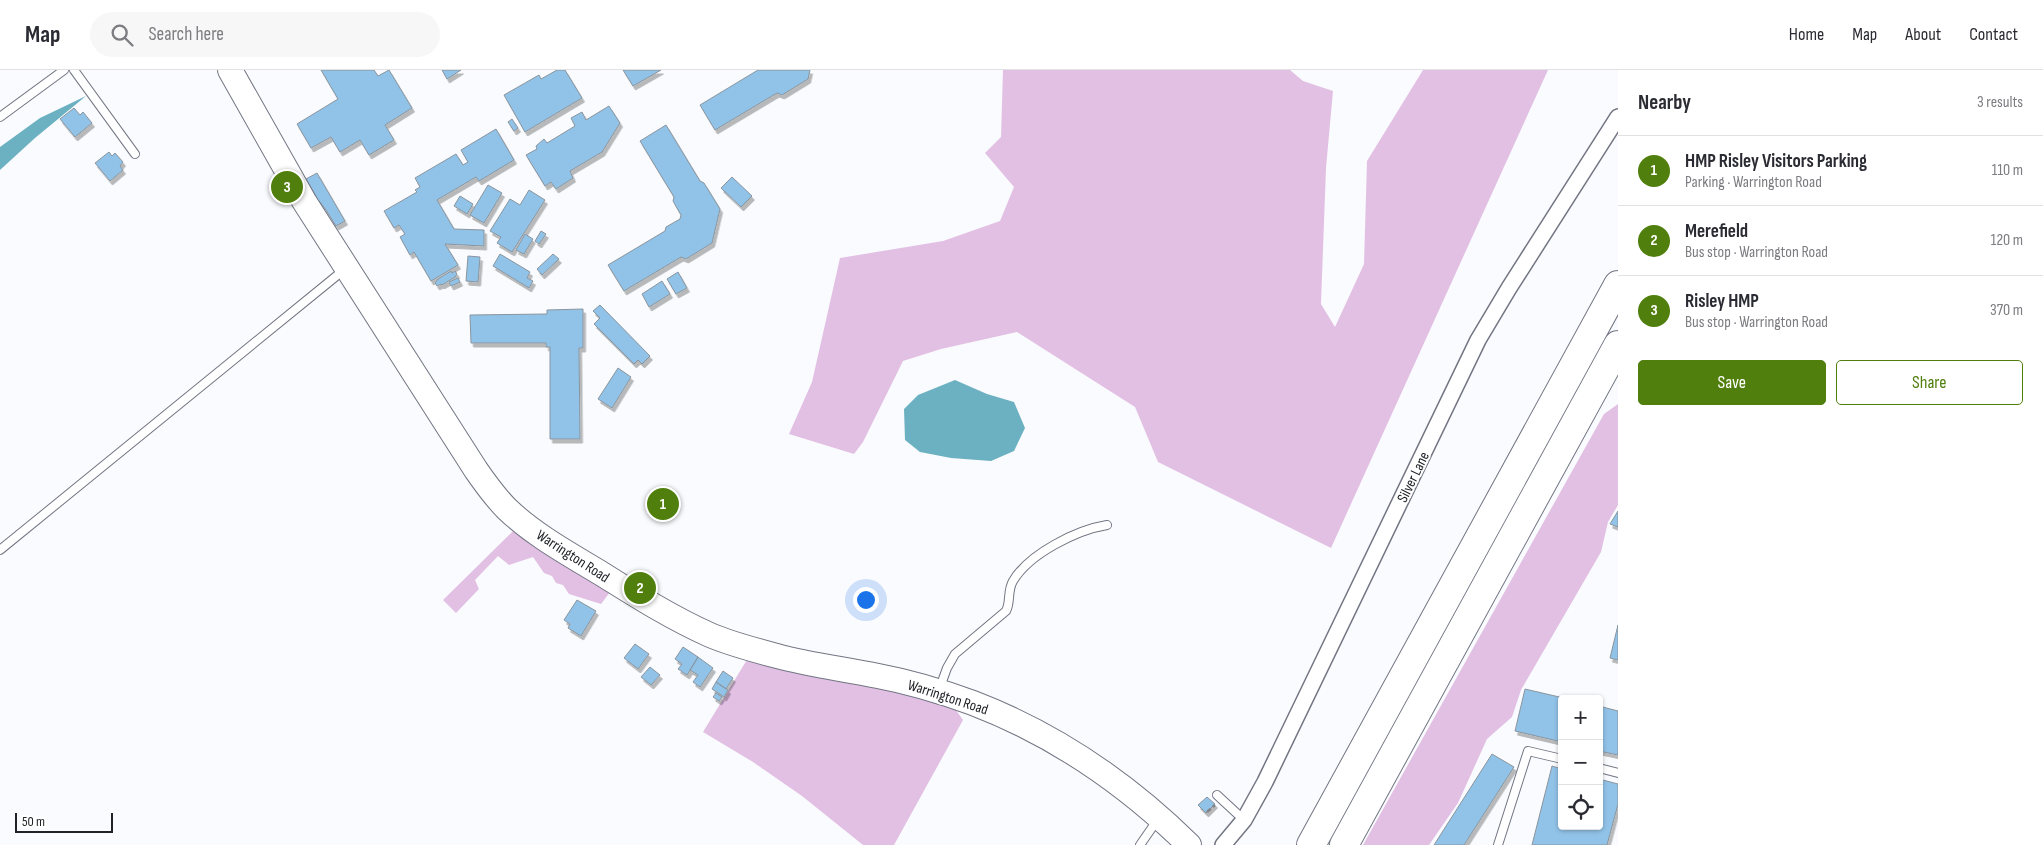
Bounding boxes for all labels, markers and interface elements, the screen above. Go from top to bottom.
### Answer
search box [90,12,440,57]
text: Map [25,20,60,49]
icon: search [108,21,136,49]
text: Search here [148,23,224,46]
text: Home [1789,24,1824,45]
text: Map [1852,24,1877,45]
text: About [1905,24,1941,45]
text: Contact [1969,24,2018,45]
text: Nearby [1638,90,1691,115]
text: 3 results [1977,93,2023,112]
text: HMP Risley Visitors Parking [1685,150,1867,173]
text: 1 [1651,161,1657,180]
text: 110 m [1992,161,2023,180]
pin: 3 [271,168,303,206]
text: Parking · Warrington Road [1685,173,1822,192]
text: Merefield [1685,220,1748,243]
text: 2 [1650,231,1658,250]
text: 120 m [1991,231,2023,250]
text: Bus stop · Warrington Road [1685,243,1828,262]
text: Risley HMP [1685,290,1759,313]
text: 3 [1650,301,1658,320]
text: 370 m [1990,301,2023,320]
text: Bus stop · Warrington Road [1685,313,1828,332]
button: Save [1638,360,1826,405]
button: Share [1836,360,2023,405]
street label: Silver Lane [1393,449,1434,506]
pin: 1 [647,485,679,523]
street label: Warrington Road [533,526,613,587]
pin: 2 [624,569,656,607]
your location [853,587,879,613]
street label: Warrington Road [905,676,990,719]
map controls [1558,695,1603,830]
button: + [1558,695,1603,740]
button: − [1558,740,1603,785]
button: locate [1558,785,1603,830]
scale bar [15,810,112,833]
text: 50 m [22,813,45,830]

